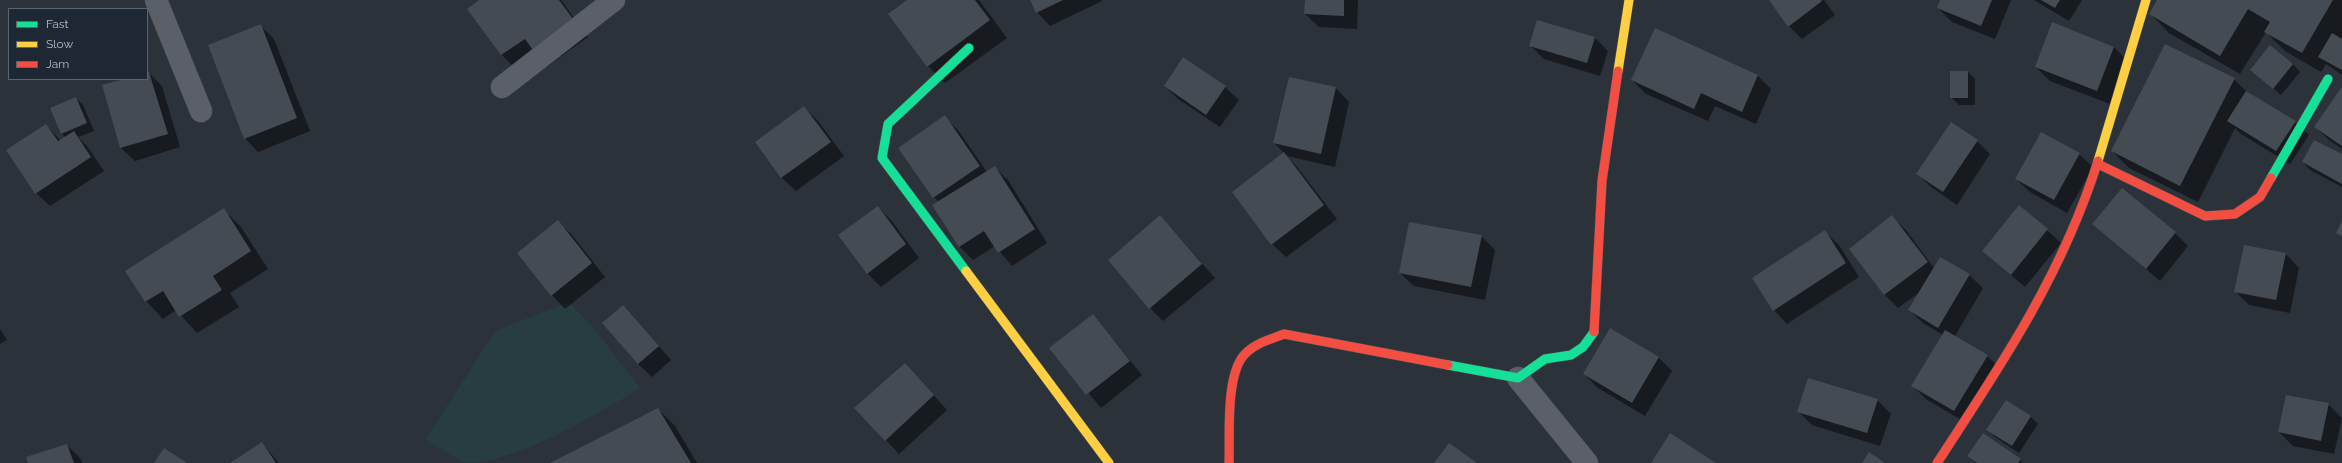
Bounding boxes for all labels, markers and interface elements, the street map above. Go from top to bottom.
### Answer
legend [8,8,148,80]
text: Fast [46,17,69,31]
text: Slow [46,37,73,51]
text: Jam [46,57,69,71]

